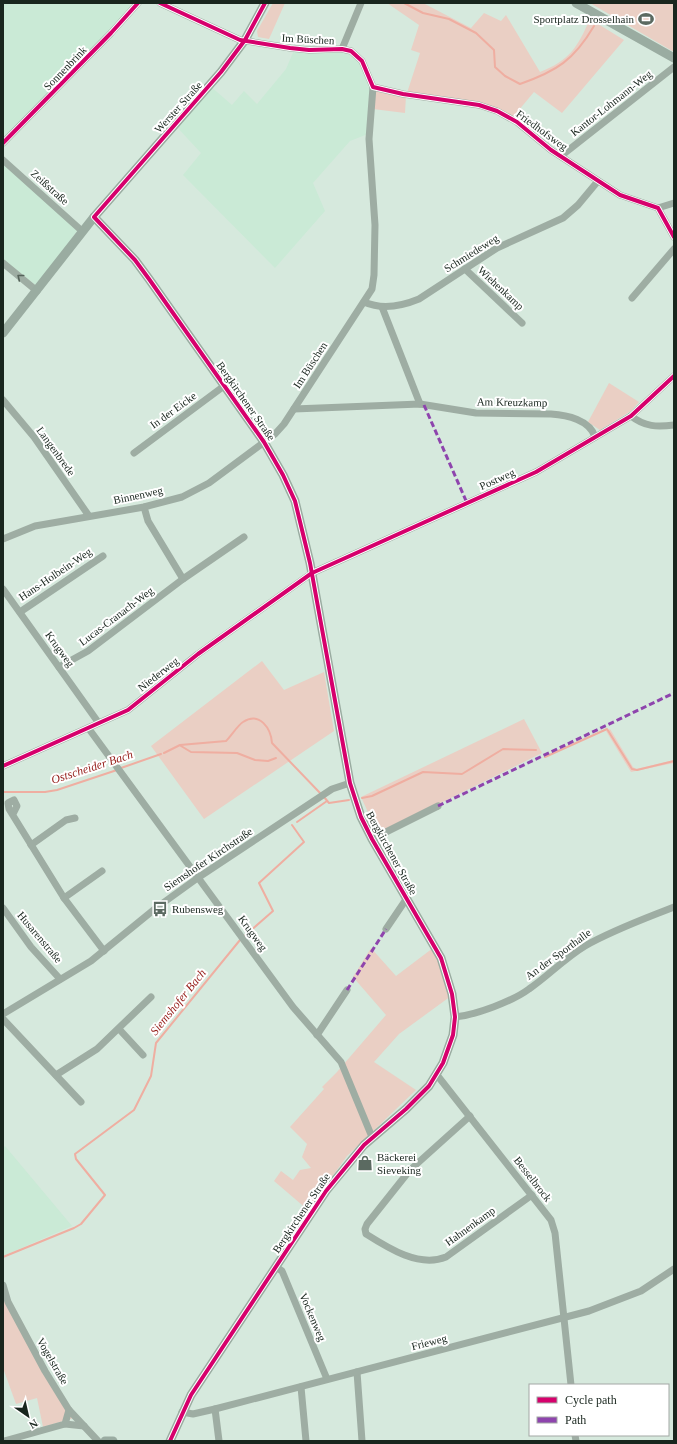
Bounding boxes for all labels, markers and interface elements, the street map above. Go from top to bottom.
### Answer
sports icon: Sportplatz Drosselhain [637,10,655,28]
place label: Sportplatz Drosselhain [533,13,634,25]
street label: Im Büschen [281,32,335,46]
street label: Sonnenbrink [41,43,89,92]
street label: Kantor-Lohmann-Weg [568,67,654,138]
street label: Werster Straße [152,79,204,135]
street label: Friedhofsweg [514,107,570,153]
street label: Zeißstraße [29,167,71,207]
street label: Schmiedeweg [442,231,501,274]
street label: Wiehenkamp [476,264,527,313]
one-way arrow [18,274,25,281]
street label: Im Büschen [291,339,330,390]
street label: Bergkirchener Straße [214,359,278,443]
street label: In der Eicke [148,389,198,431]
street label: Am Kreuzkamp [477,395,548,409]
street label: Langenbrede [34,424,78,478]
street label: Postweg [478,466,517,492]
street label: Binnenweg [112,484,164,506]
street label: Hans-Holbein-Weg [16,545,94,603]
street label: Lucas-Cranach-Weg [76,584,156,648]
street label: Krugweg [43,629,77,669]
street label: Niederweg [135,654,181,694]
water label: Ostscheider Bach [49,747,135,787]
street label: Bergkirchener Straße [364,809,420,897]
street label: Siemshofer Kirchstraße [161,825,255,893]
bus stop icon: Rubensweg [151,900,169,918]
place label: Rubensweg [172,903,224,915]
street label: Husarenstraße [15,909,65,965]
street label: Krugweg [236,913,270,953]
street label: An der Sporthalle [523,926,593,982]
water label: Siemshofer Bach [147,966,209,1038]
place label: Bäckerei Sieveking [377,1151,421,1176]
shop icon: Bäckerei Sieveking [356,1154,374,1172]
street label: Besselbrock [512,1154,555,1204]
street label: Bergkirchener Straße [270,1171,332,1255]
street label: Hahnenkamp [443,1204,498,1248]
street label: Vockenweg [297,1291,329,1343]
street label: Frieweg [410,1332,448,1352]
street label: Vogelstraße [35,1336,71,1386]
legend [529,1384,669,1436]
text: Cycle path [565,1393,617,1407]
north arrow [8,1396,48,1436]
text: Path [565,1413,586,1427]
text: N [27,1417,40,1432]

